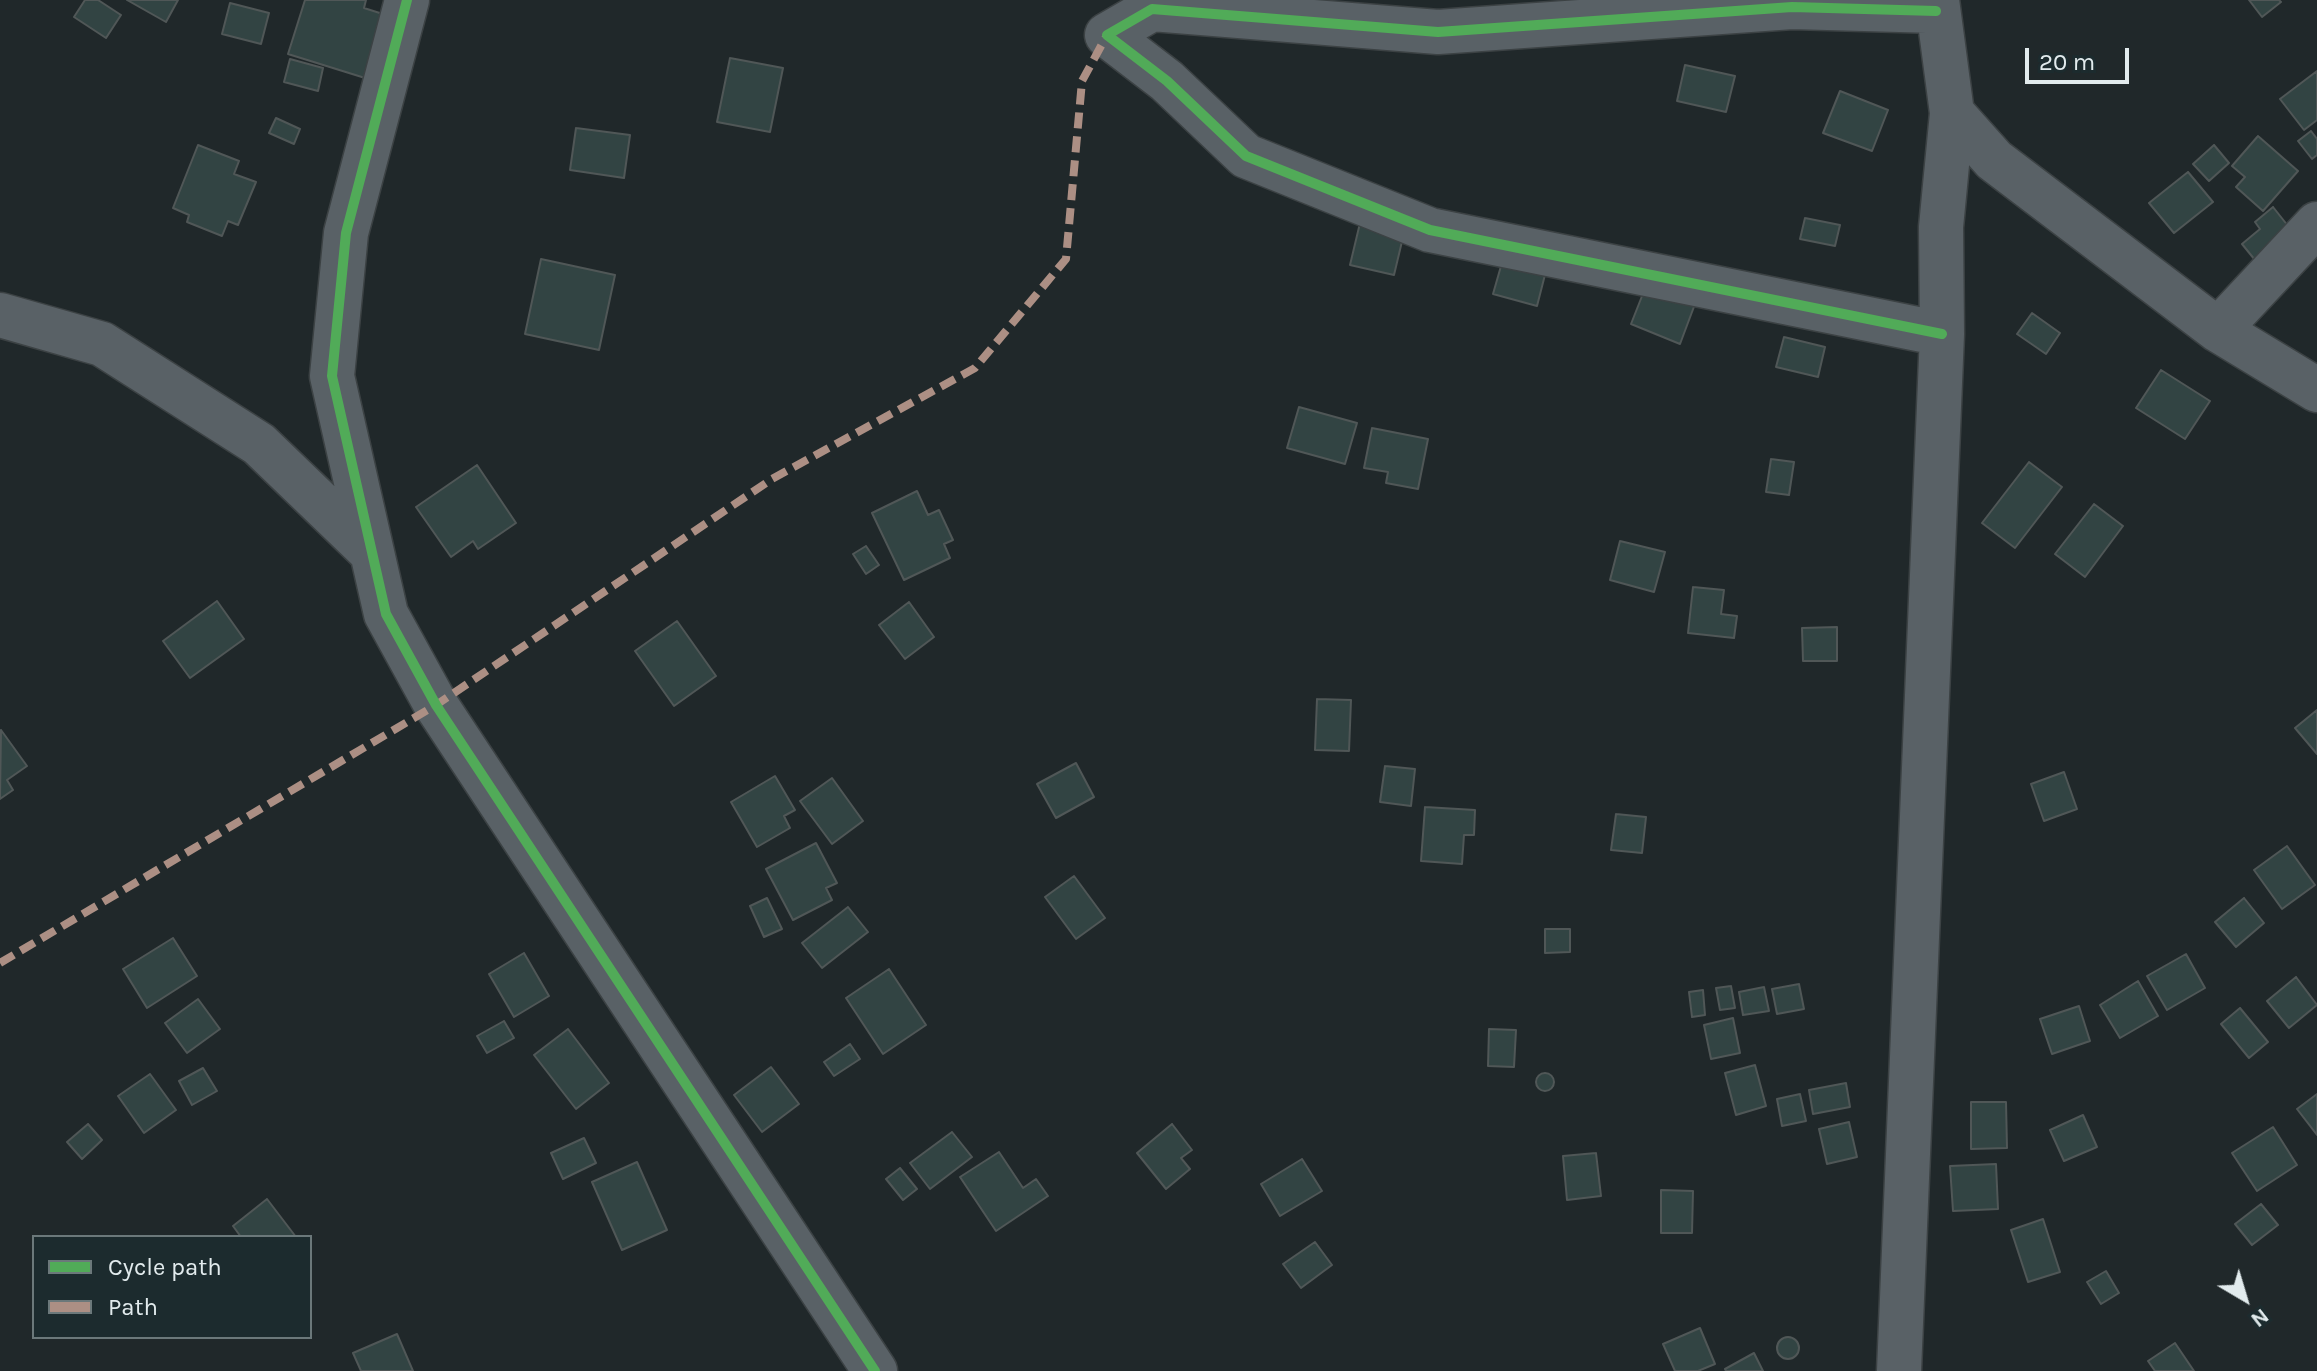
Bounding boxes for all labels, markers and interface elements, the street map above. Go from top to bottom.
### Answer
scale bar [2029,32,2133,82]
text: 20 m [2039,48,2095,76]
legend [32,1235,312,1339]
text: Cycle path [108,1253,222,1281]
north arrow [2205,1259,2285,1339]
text: Path [108,1293,158,1321]
text: N [2246,1303,2274,1333]

